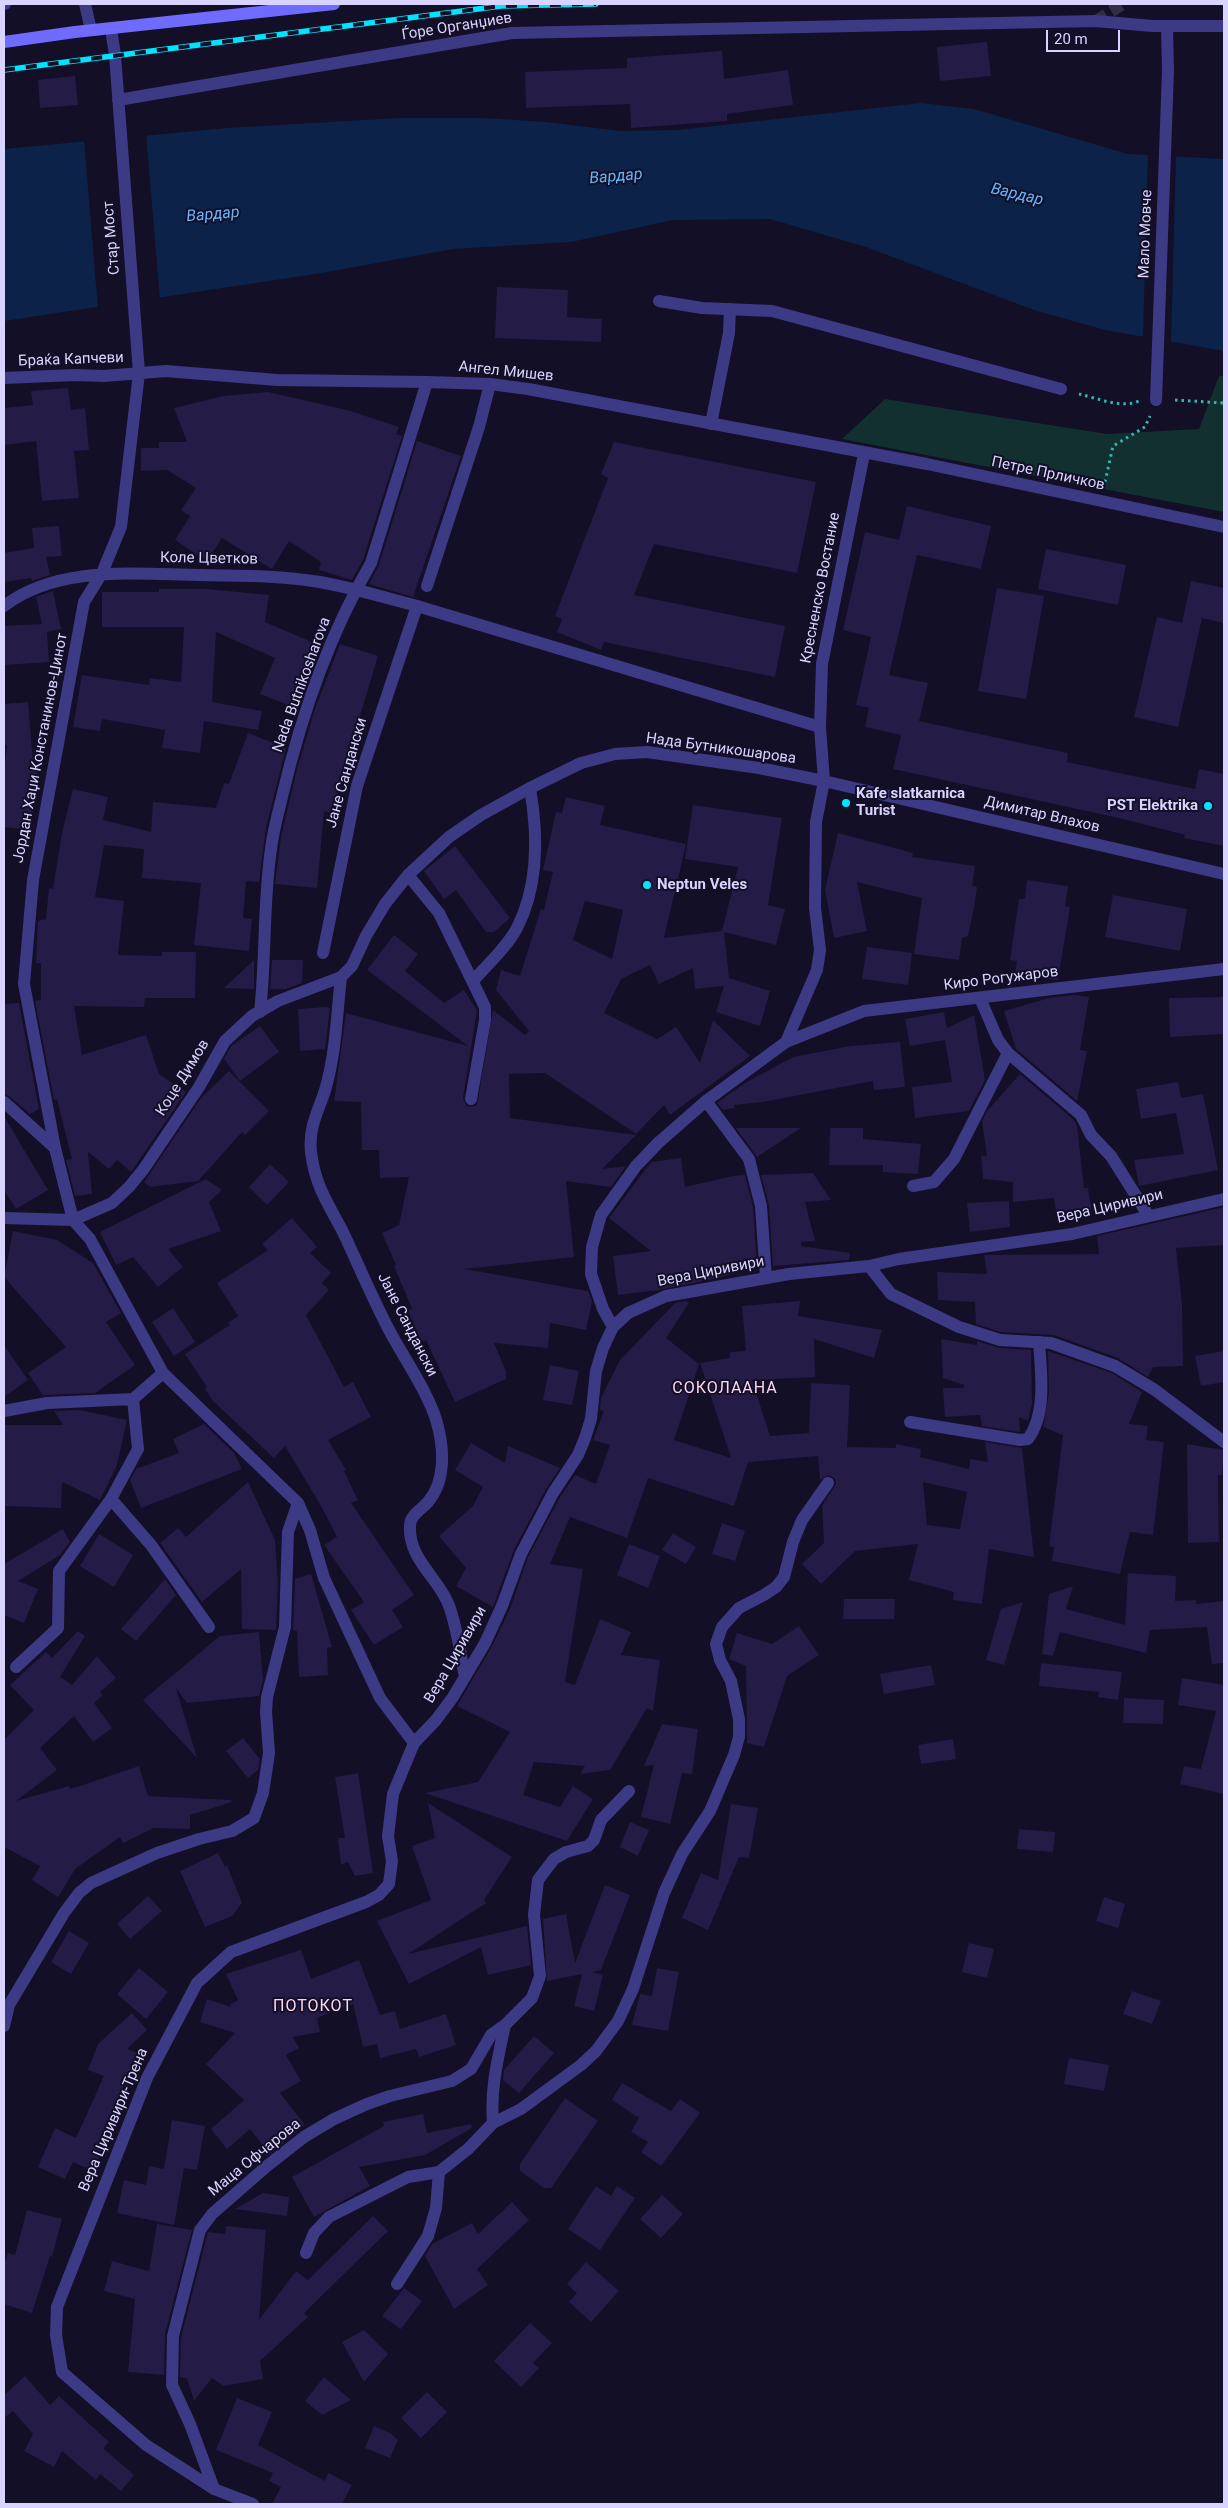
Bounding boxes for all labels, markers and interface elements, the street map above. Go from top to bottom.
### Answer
street label: Ѓоре Органџиев [401,9,513,45]
scale bar [1048,20,1122,52]
text: 20 m [1054,30,1088,48]
water label: Вардар [589,165,643,189]
water label: Вардар [989,180,1045,210]
street label: Мало Мовче [1135,189,1157,279]
street label: Стар Мост [100,200,124,276]
water label: Вардар [186,203,240,227]
street label: Браќа Капчеви [18,349,124,371]
street label: Ангел Мишев [458,358,554,386]
street label: Петре Прличков [990,453,1106,495]
street label: Кресненско Востание [798,511,844,665]
street label: Коле Цветков [160,549,258,569]
street label: Nada Butnikosharova [269,615,335,755]
street label: Јордан Хаџи Констанинов-Џинот [10,631,72,865]
street label: Јане Сандански [323,716,371,830]
street label: Нада Бутникошарова [645,730,797,768]
place label: Kafe slatkarnica Turist [856,785,965,820]
street label: Димитар Влахов [983,793,1101,837]
marker: Kafe slatkarnica Turist [840,797,852,809]
place label: PST Elektrika [1107,797,1198,815]
marker: PST Elektrika [1202,800,1214,812]
place label: Neptun Veles [657,876,747,894]
marker: Neptun Veles [641,879,653,891]
street label: Киро Рогужаров [943,963,1059,995]
street label: Коце Димов [152,1036,214,1120]
street label: Вера Циривири [1055,1186,1165,1228]
street label: Вера Циривири [656,1253,766,1291]
street label: Јане Сандански [373,1270,441,1380]
district label: СОКОЛААНА [671,1379,779,1399]
street label: Вера Циривири [421,1603,491,1707]
district label: ПОТОКОТ [272,1997,354,2017]
street label: Вера Циривири-Трена [76,2046,152,2194]
street label: Маца Офчарова [205,2115,305,2201]

